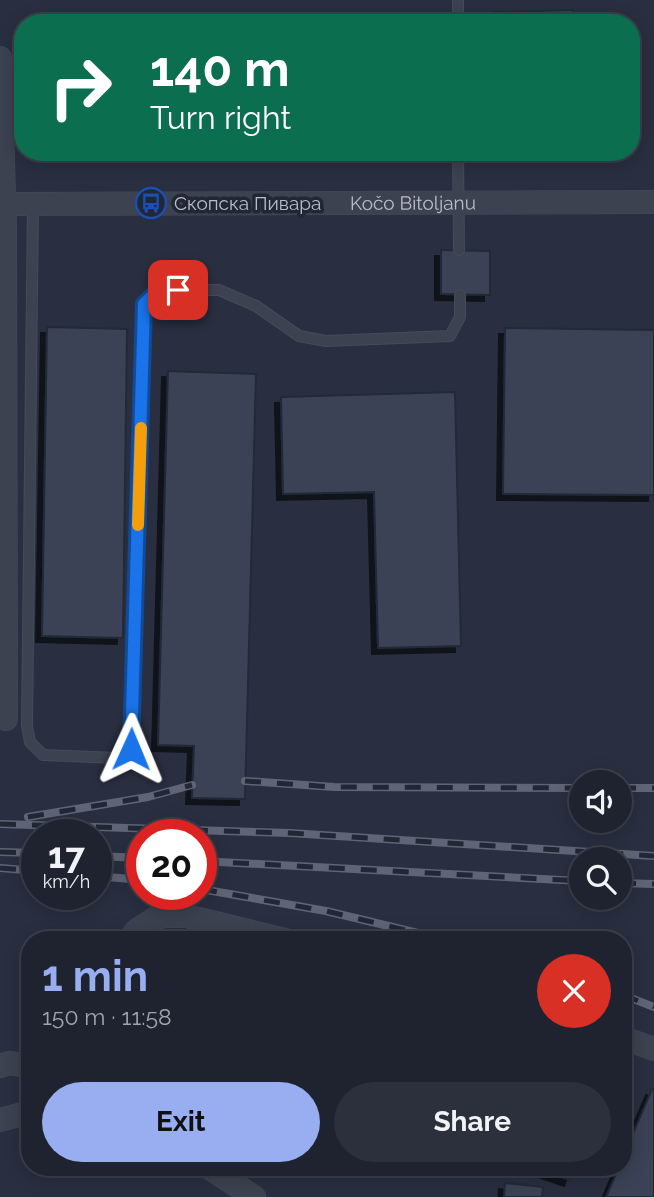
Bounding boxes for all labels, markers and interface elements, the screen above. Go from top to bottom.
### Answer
text: 140 m [150,40,290,97]
icon: right [35,42,126,133]
text: Turn right [150,99,291,136]
bus stop icon: Скопска Пивара [134,186,168,220]
place label: Скопска Пивара [174,192,321,214]
street label: Kočo Bitoljanu [350,192,476,214]
pin [148,260,208,320]
icon: arrive [159,271,197,309]
position arrow [94,712,168,786]
map controls [569,770,632,910]
button: sound [569,770,632,833]
speed limit sign: 20 [126,819,217,910]
text: 17 [48,835,85,876]
button: search [569,847,632,910]
text: km/h [43,871,90,892]
text: 1 min [42,952,148,1001]
button: close [537,954,611,1028]
text: 150 m · 11:58 [42,1003,172,1030]
button: Exit [42,1082,320,1162]
button: Share [334,1082,611,1162]

